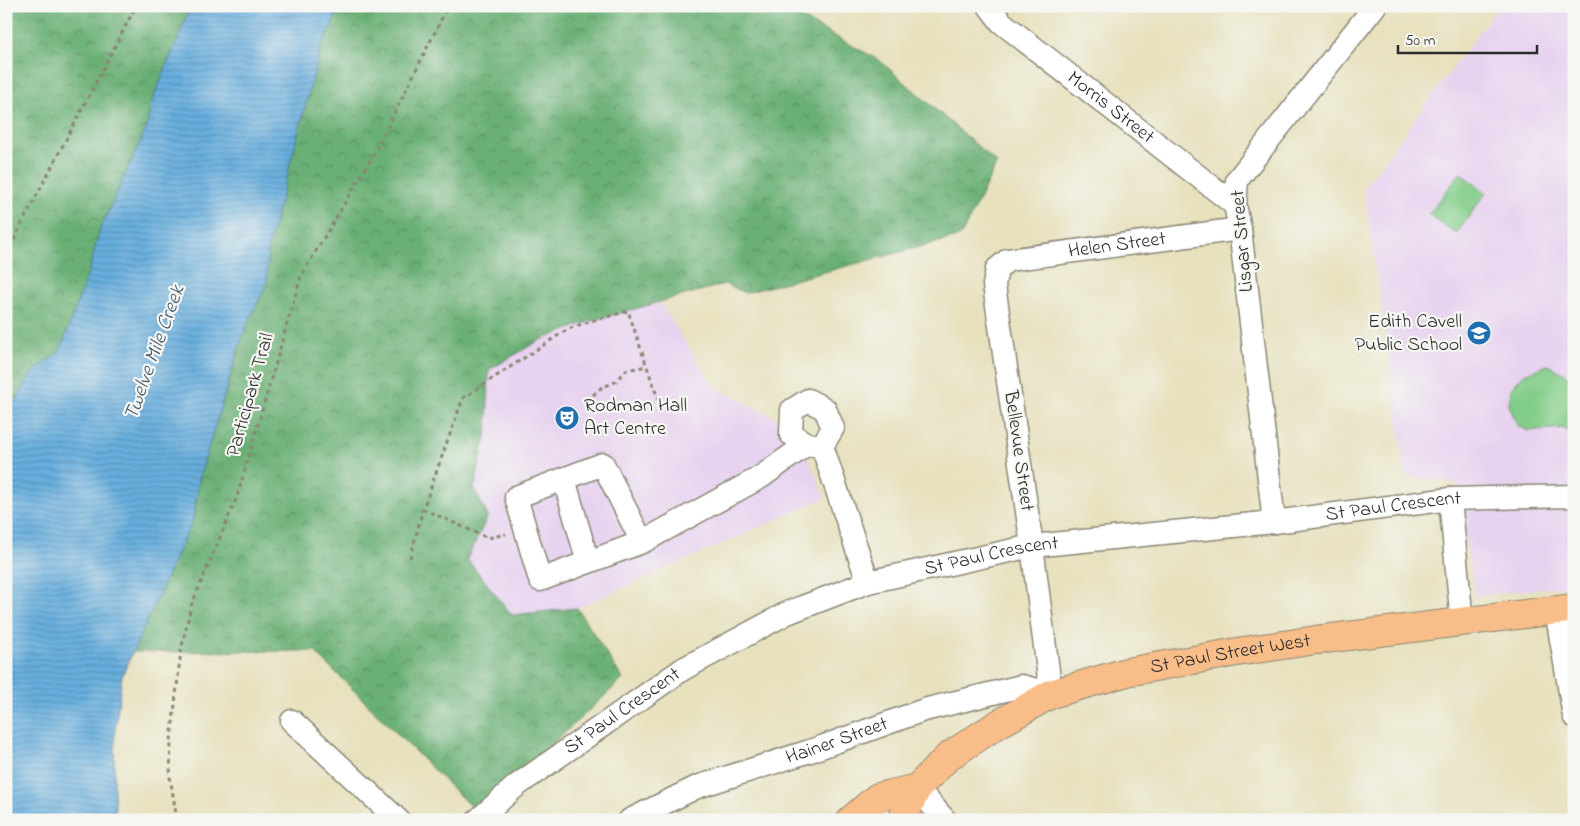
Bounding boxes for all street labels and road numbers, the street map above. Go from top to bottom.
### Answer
street label: Morris Street [1061,64,1161,151]
street label: Lisgar Street [1224,188,1263,293]
street label: Helen Street [1067,224,1168,266]
street label: Participark Trail [220,330,282,460]
street label: Bellevue Street [995,388,1041,513]
street label: St Paul Crescent [1324,484,1461,530]
street label: St Paul Crescent [922,529,1060,584]
street label: St Paul Street West [1148,626,1313,682]
street label: St Paul Crescent [558,660,687,762]
street label: Hainer Street [782,710,892,772]

